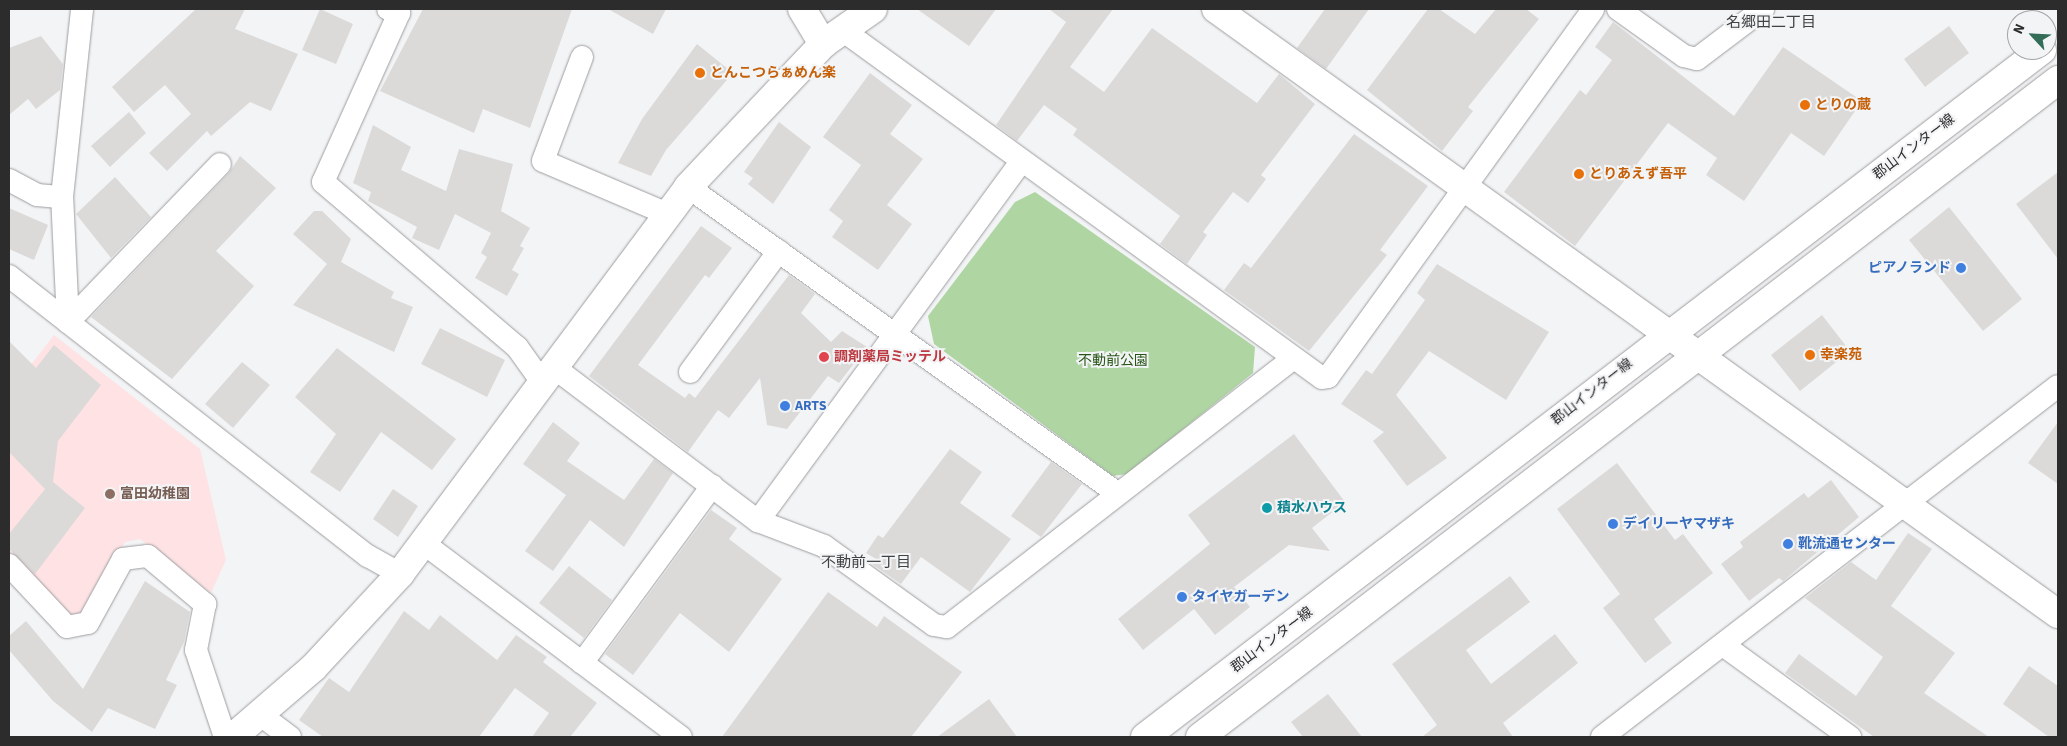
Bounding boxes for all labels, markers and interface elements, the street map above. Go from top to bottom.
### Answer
north arrow [2007,10,2057,60]
district label: 名郷田二丁目 [1726,14,1816,32]
text: N [2008,21,2030,38]
place label: とんこつらぁめん楽 [710,65,836,81]
marker: とんこつらぁめん楽 [694,67,706,79]
place label: とりの蔵 [1815,97,1871,113]
marker: とりの蔵 [1799,99,1811,111]
street label: 郡山インター線 [1870,111,1958,183]
place label: とりあえず吾平 [1589,166,1687,182]
marker: とりあえず吾平 [1573,168,1585,180]
place label: ピアノランド [1867,260,1951,276]
marker: ピアノランド [1955,262,1967,274]
place label: 幸楽苑 [1820,347,1862,363]
place label: 調剤薬局ミッテル [834,349,946,365]
marker: 幸楽苑 [1804,349,1816,361]
marker: 調剤薬局ミッテル [818,351,830,363]
park label: 不動前公園 [1078,353,1148,369]
street label: 郡山インター線 [1548,355,1636,429]
place label: ARTS [795,398,827,414]
marker: ARTS [779,400,791,412]
place label: 富田幼稚園 [120,486,190,502]
marker: 富田幼稚園 [104,488,116,500]
place label: 積水ハウス [1277,500,1347,516]
marker: 積水ハウス [1261,502,1273,514]
place label: デイリーヤマザキ [1623,516,1735,532]
marker: デイリーヤマザキ [1607,518,1619,530]
place label: 靴流通センター [1798,536,1896,552]
marker: 靴流通センター [1782,538,1794,550]
district label: 不動前一丁目 [821,554,911,572]
place label: タイヤガーデン [1192,589,1290,605]
marker: タイヤガーデン [1176,591,1188,603]
street label: 郡山インター線 [1228,604,1316,676]

